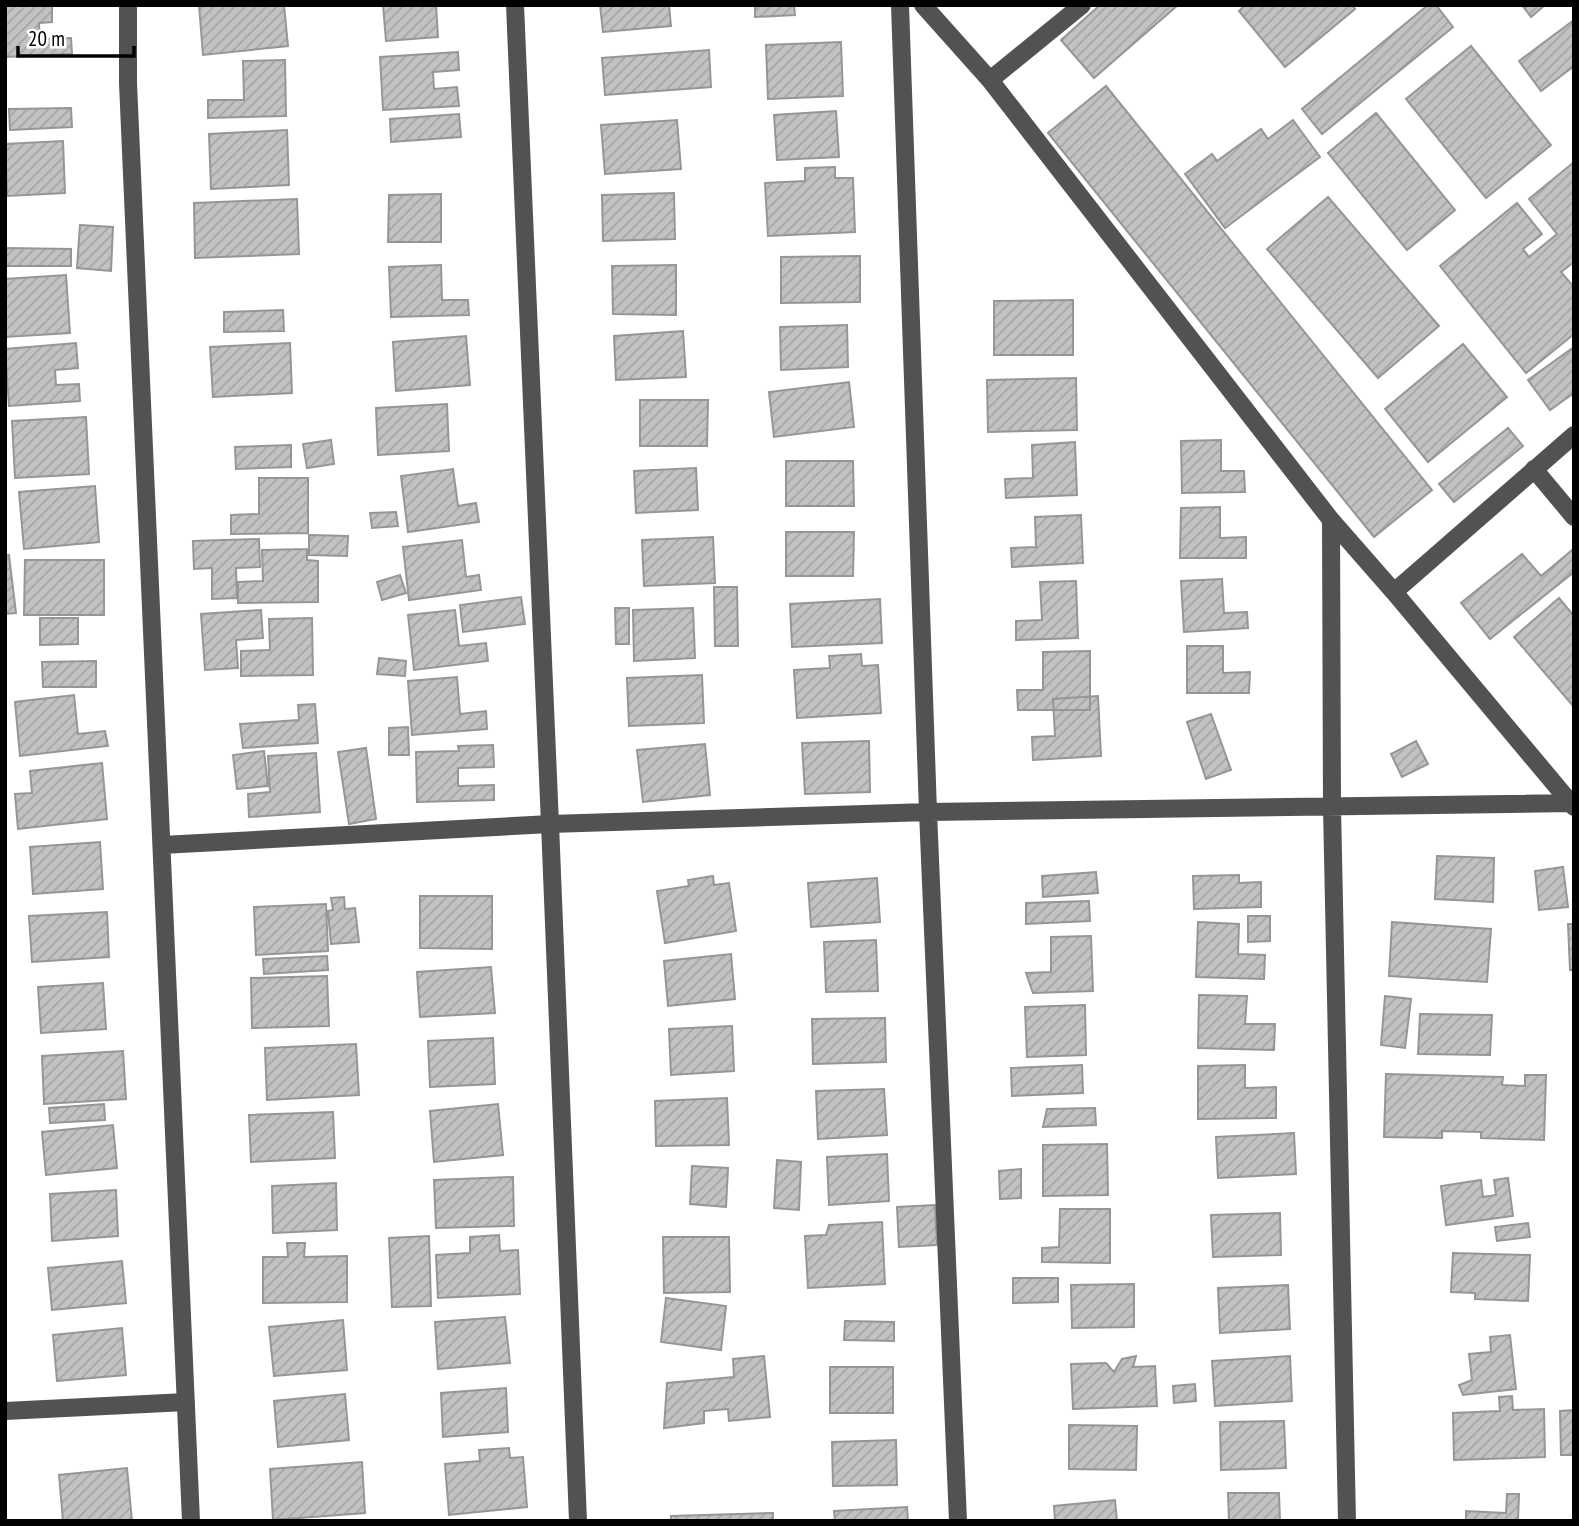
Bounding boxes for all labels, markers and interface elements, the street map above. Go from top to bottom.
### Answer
scale bar [18,14,133,58]
text: 20 m [28,25,65,52]

